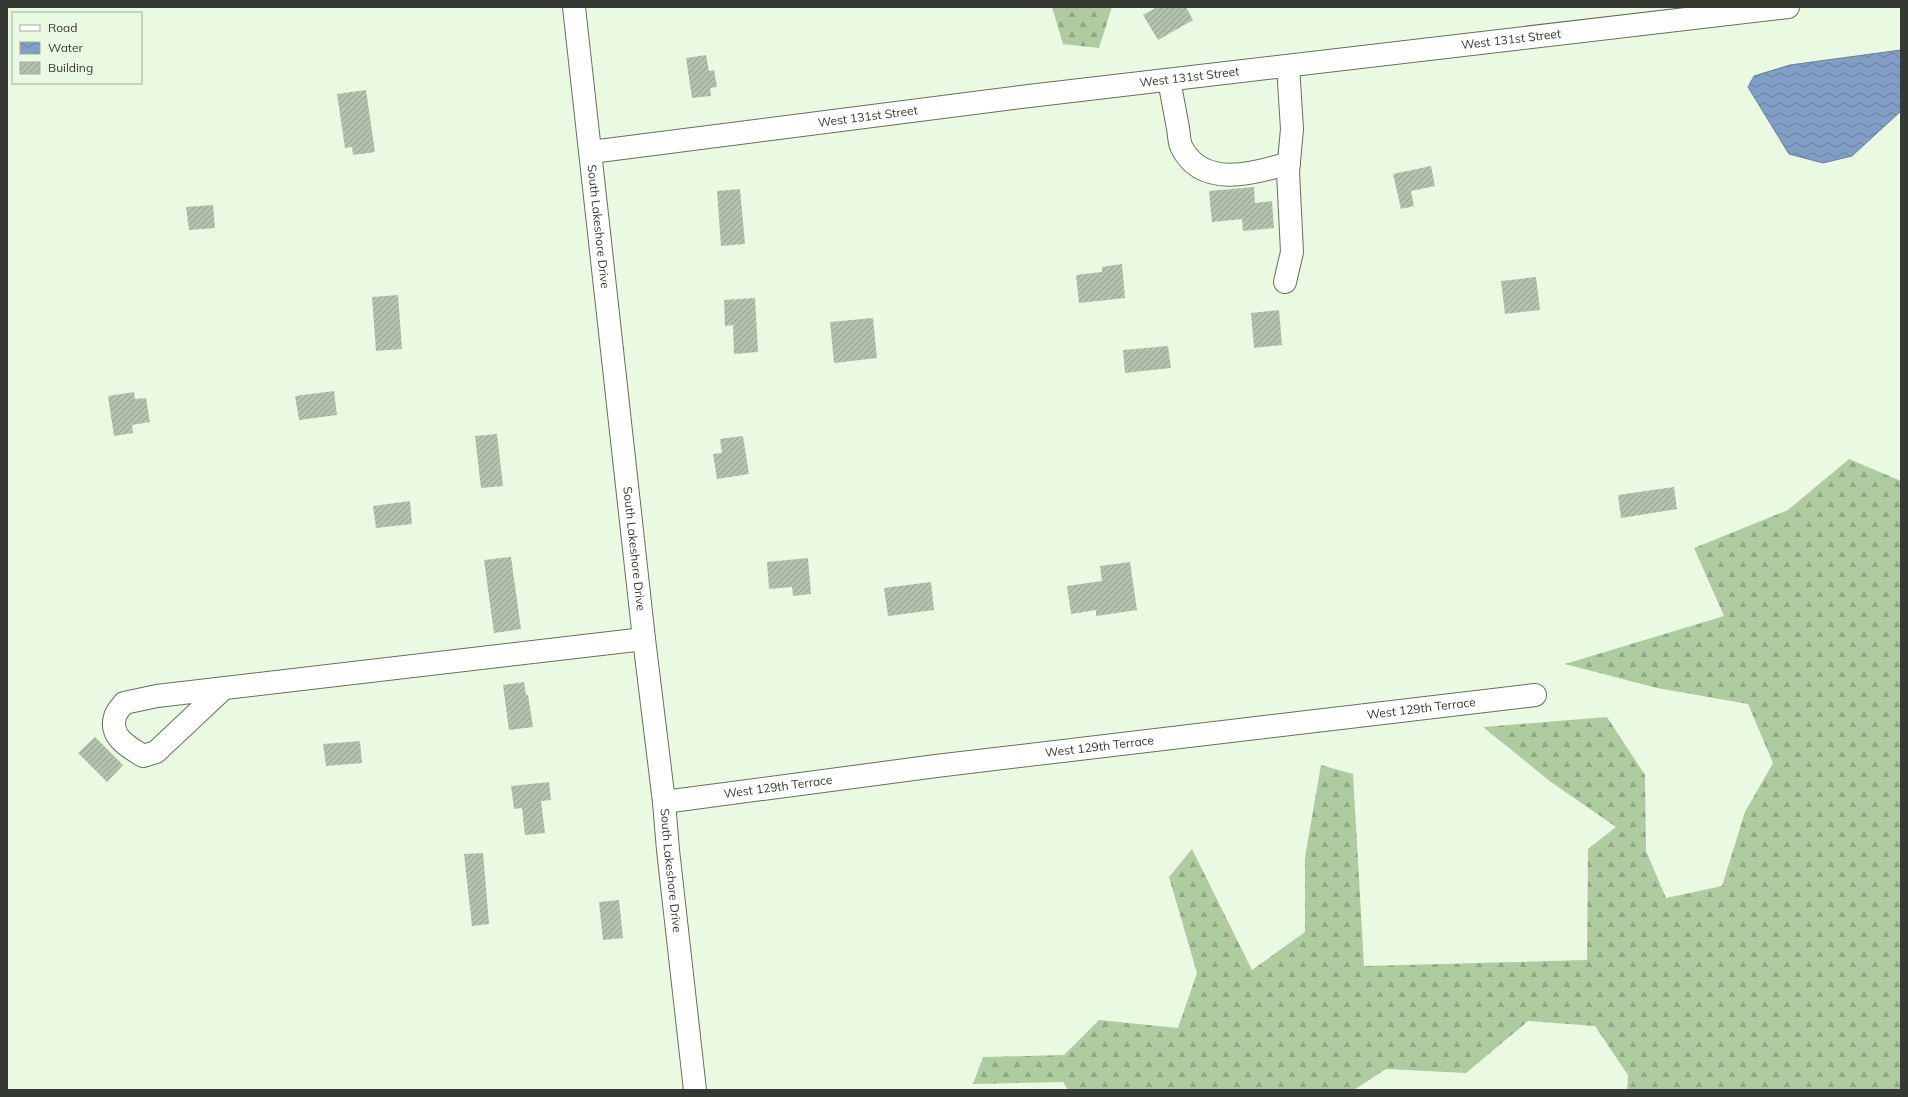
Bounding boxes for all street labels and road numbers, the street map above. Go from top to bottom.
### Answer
street label: West 131st Street [1460,26,1562,52]
street label: West 131st Street [1138,63,1240,90]
street label: West 131st Street [817,102,918,130]
street label: South Lakeshore Drive [585,164,613,289]
street label: South Lakeshore Drive [620,486,649,611]
street label: West 129th Terrace [1366,694,1476,722]
street label: West 129th Terrace [1044,732,1155,760]
street label: West 129th Terrace [723,772,833,801]
street label: South Lakeshore Drive [658,808,685,933]

